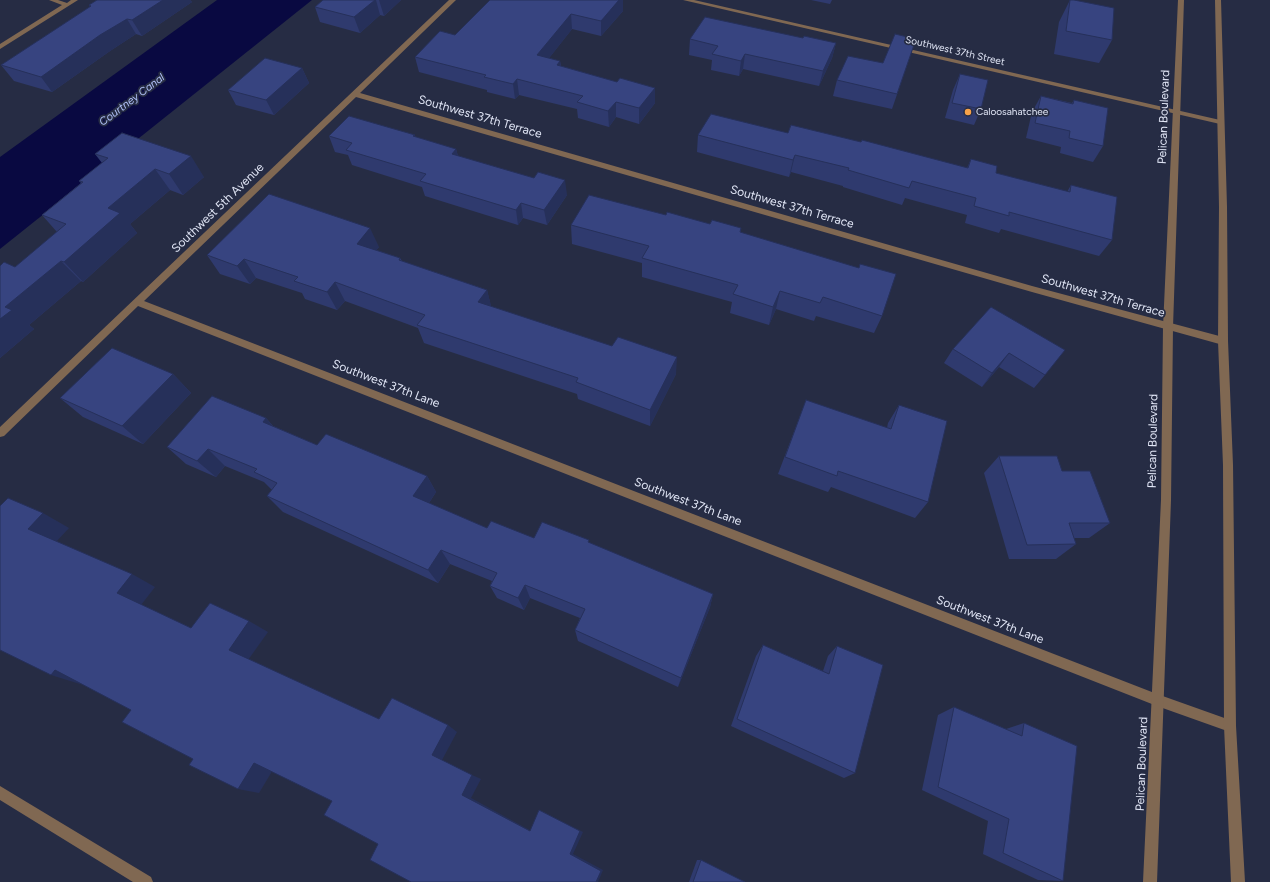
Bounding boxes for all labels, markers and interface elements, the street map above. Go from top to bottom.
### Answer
street label: Southwest 37th Street [904,34,1006,68]
street label: Pelican Boulevard [1155,70,1173,164]
water label: Courtney Canal [97,71,167,129]
street label: Southwest 37th Terrace [417,92,543,142]
place label: Caloosahatchee [976,106,1048,118]
marker: Caloosahatchee [963,107,973,117]
street label: Southwest 5th Avenue [169,160,267,256]
street label: Southwest 37th Terrace [729,182,855,232]
street label: Southwest 37th Terrace [1040,271,1166,321]
street label: Southwest 37th Lane [330,357,442,411]
street label: Pelican Boulevard [1145,394,1161,488]
street label: Southwest 37th Lane [632,475,744,529]
street label: Southwest 37th Lane [934,593,1046,647]
street label: Pelican Boulevard [1133,717,1151,811]

